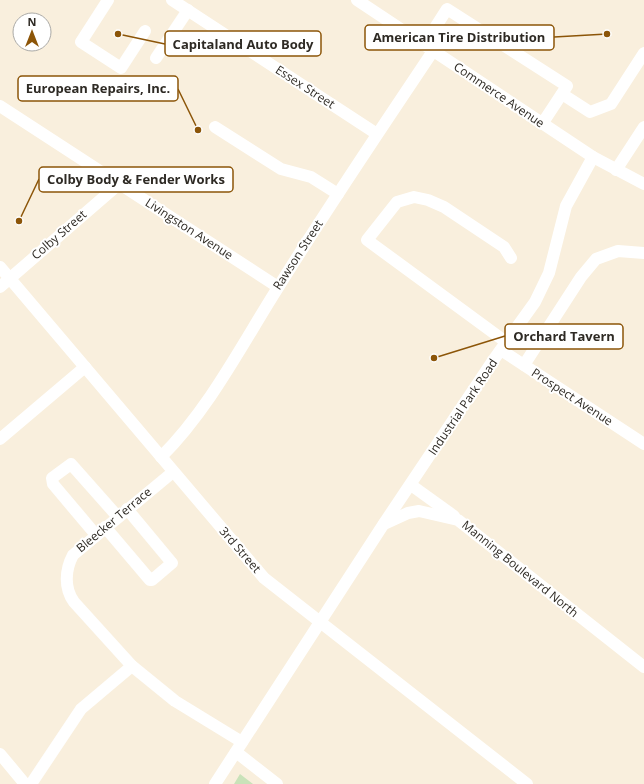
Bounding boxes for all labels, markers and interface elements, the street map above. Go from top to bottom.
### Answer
north arrow [12,12,52,52]
text: N [28,14,36,29]
callout: American Tire Distribution [365,25,554,50]
text: American Tire Distribution [373,28,545,46]
callout: Capitaland Auto Body [165,31,321,56]
text: Capitaland Auto Body [173,35,314,53]
street label: Commerce Avenue [451,58,548,131]
street label: Essex Street [272,61,338,112]
callout: European Repairs, Inc. [18,76,178,101]
text: European Repairs, Inc. [26,79,170,97]
callout: Colby Body & Fender Works [39,167,233,192]
text: Colby Body & Fender Works [47,170,225,188]
street label: Livingston Avenue [142,194,237,264]
street label: Colby Street [28,206,90,263]
street label: Rawson Street [269,216,327,293]
callout: Orchard Tavern [505,324,623,349]
text: Orchard Tavern [513,327,615,345]
street label: Industrial Park Road [424,355,501,458]
street label: Prospect Avenue [528,364,617,429]
street label: Bleecker Terrace [72,483,155,556]
street label: Manning Boulevard North [459,516,582,621]
street label: 3rd Street [216,523,265,576]

